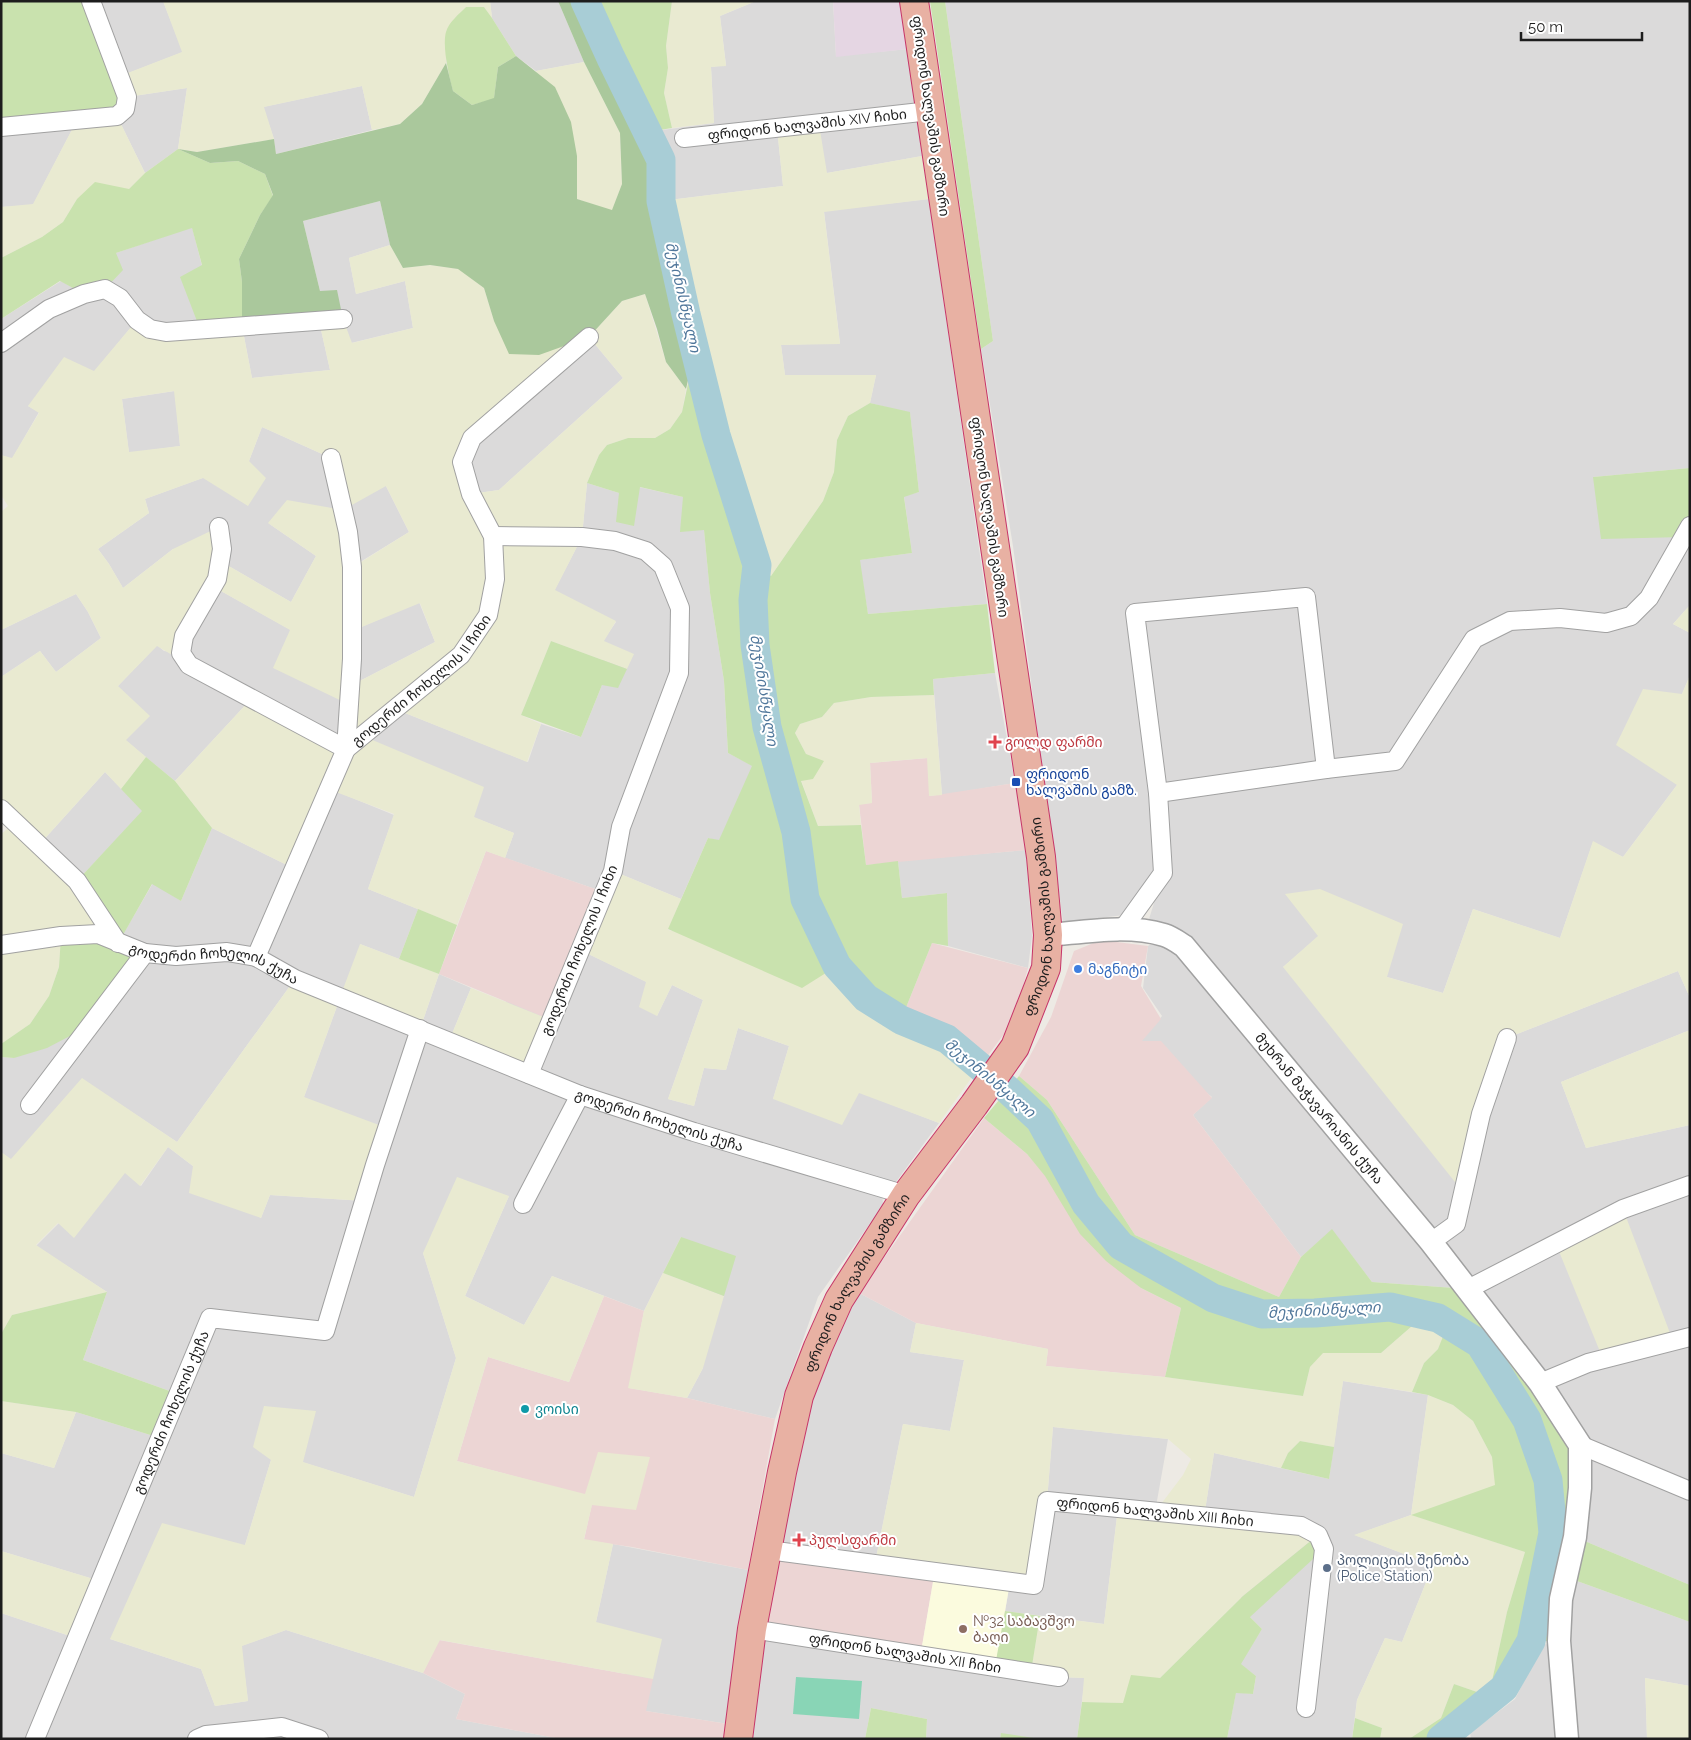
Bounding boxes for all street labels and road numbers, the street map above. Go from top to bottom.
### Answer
street label: ფრიდონ ხალვაშის გამზირი [908,15,953,218]
street label: ფრიდონ ხალვაშის XIV ჩიხი [707,106,908,144]
street label: ფრიდონ ხალვაშის გამზირი [967,416,1012,619]
street label: გოდერძი ჩოხელის II ჩიხი [348,611,494,750]
street label: ფრიდონ ხალვაშის გამზირი [1020,816,1057,1019]
street label: გოდერძი ჩოხელის I ჩიხი [537,862,622,1038]
street label: გოდერძი ჩოხელის ქუჩა [127,940,301,987]
street label: მუხრან მაჭავარიანის ქუჩა [1252,1030,1387,1187]
street label: გოდერძი ჩოხელის ქუჩა [573,1086,745,1154]
street label: ფრიდონ ხალვაშის გამზირი [801,1191,913,1375]
street label: გოდერძი ჩოხელის ქუჩა [130,1328,212,1497]
street label: ფრიდონ ხალვაშის XIII ჩიხი [1056,1494,1255,1529]
street label: ფრიდონ ხალვაშის XII ჩიხი [808,1630,1003,1676]

